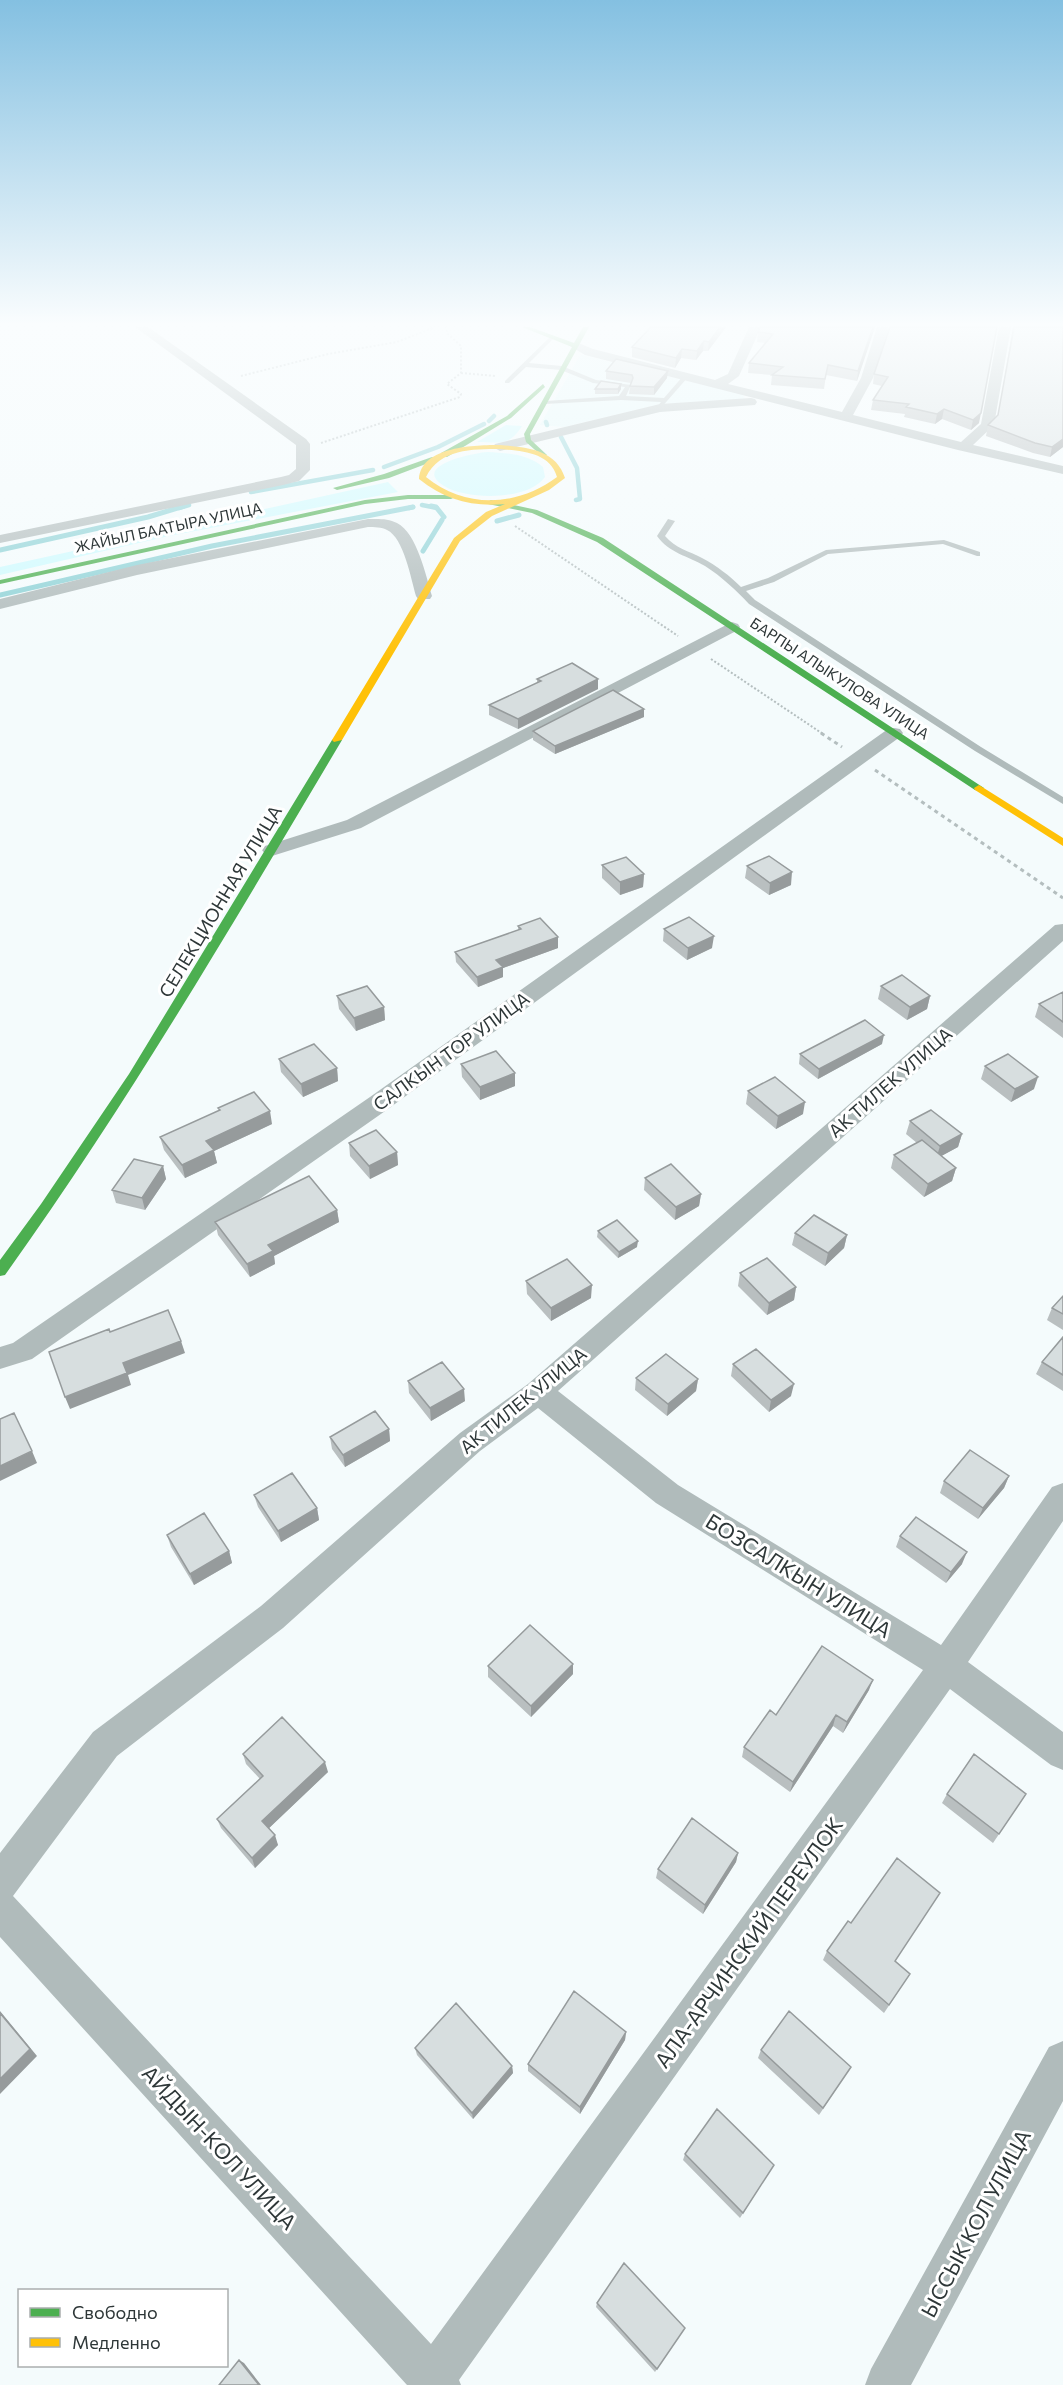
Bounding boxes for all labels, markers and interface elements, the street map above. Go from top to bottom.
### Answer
street label: ЖАЙЫЛ БААТЫРА УЛИЦА [73,498,263,556]
street label: БАРПЫ АЛЫКУЛОВА УЛИЦА [747,613,933,743]
street label: СЕЛЕКЦИОННАЯ УЛИЦА [154,801,286,1001]
street label: САЛКЫН ТОР УЛИЦА [369,987,533,1115]
street label: АК ТИЛЕК УЛИЦА [824,1022,956,1142]
street label: АК ТИЛЕК УЛИЦА [455,1342,591,1458]
street label: БОЗСАЛКЫН УЛИЦА [702,1508,896,1642]
street label: АЛА-АРЧИНСКИЙ ПЕРЕУЛОК [649,1812,847,2072]
street label: АЙДЫН-КОЛ УЛИЦА [138,2060,302,2234]
street label: ЫССЫК КОЛ УЛИЦА [915,2125,1035,2321]
legend [18,2289,228,2367]
text: Свободно [72,2301,158,2323]
text: Медленно [72,2331,161,2353]

